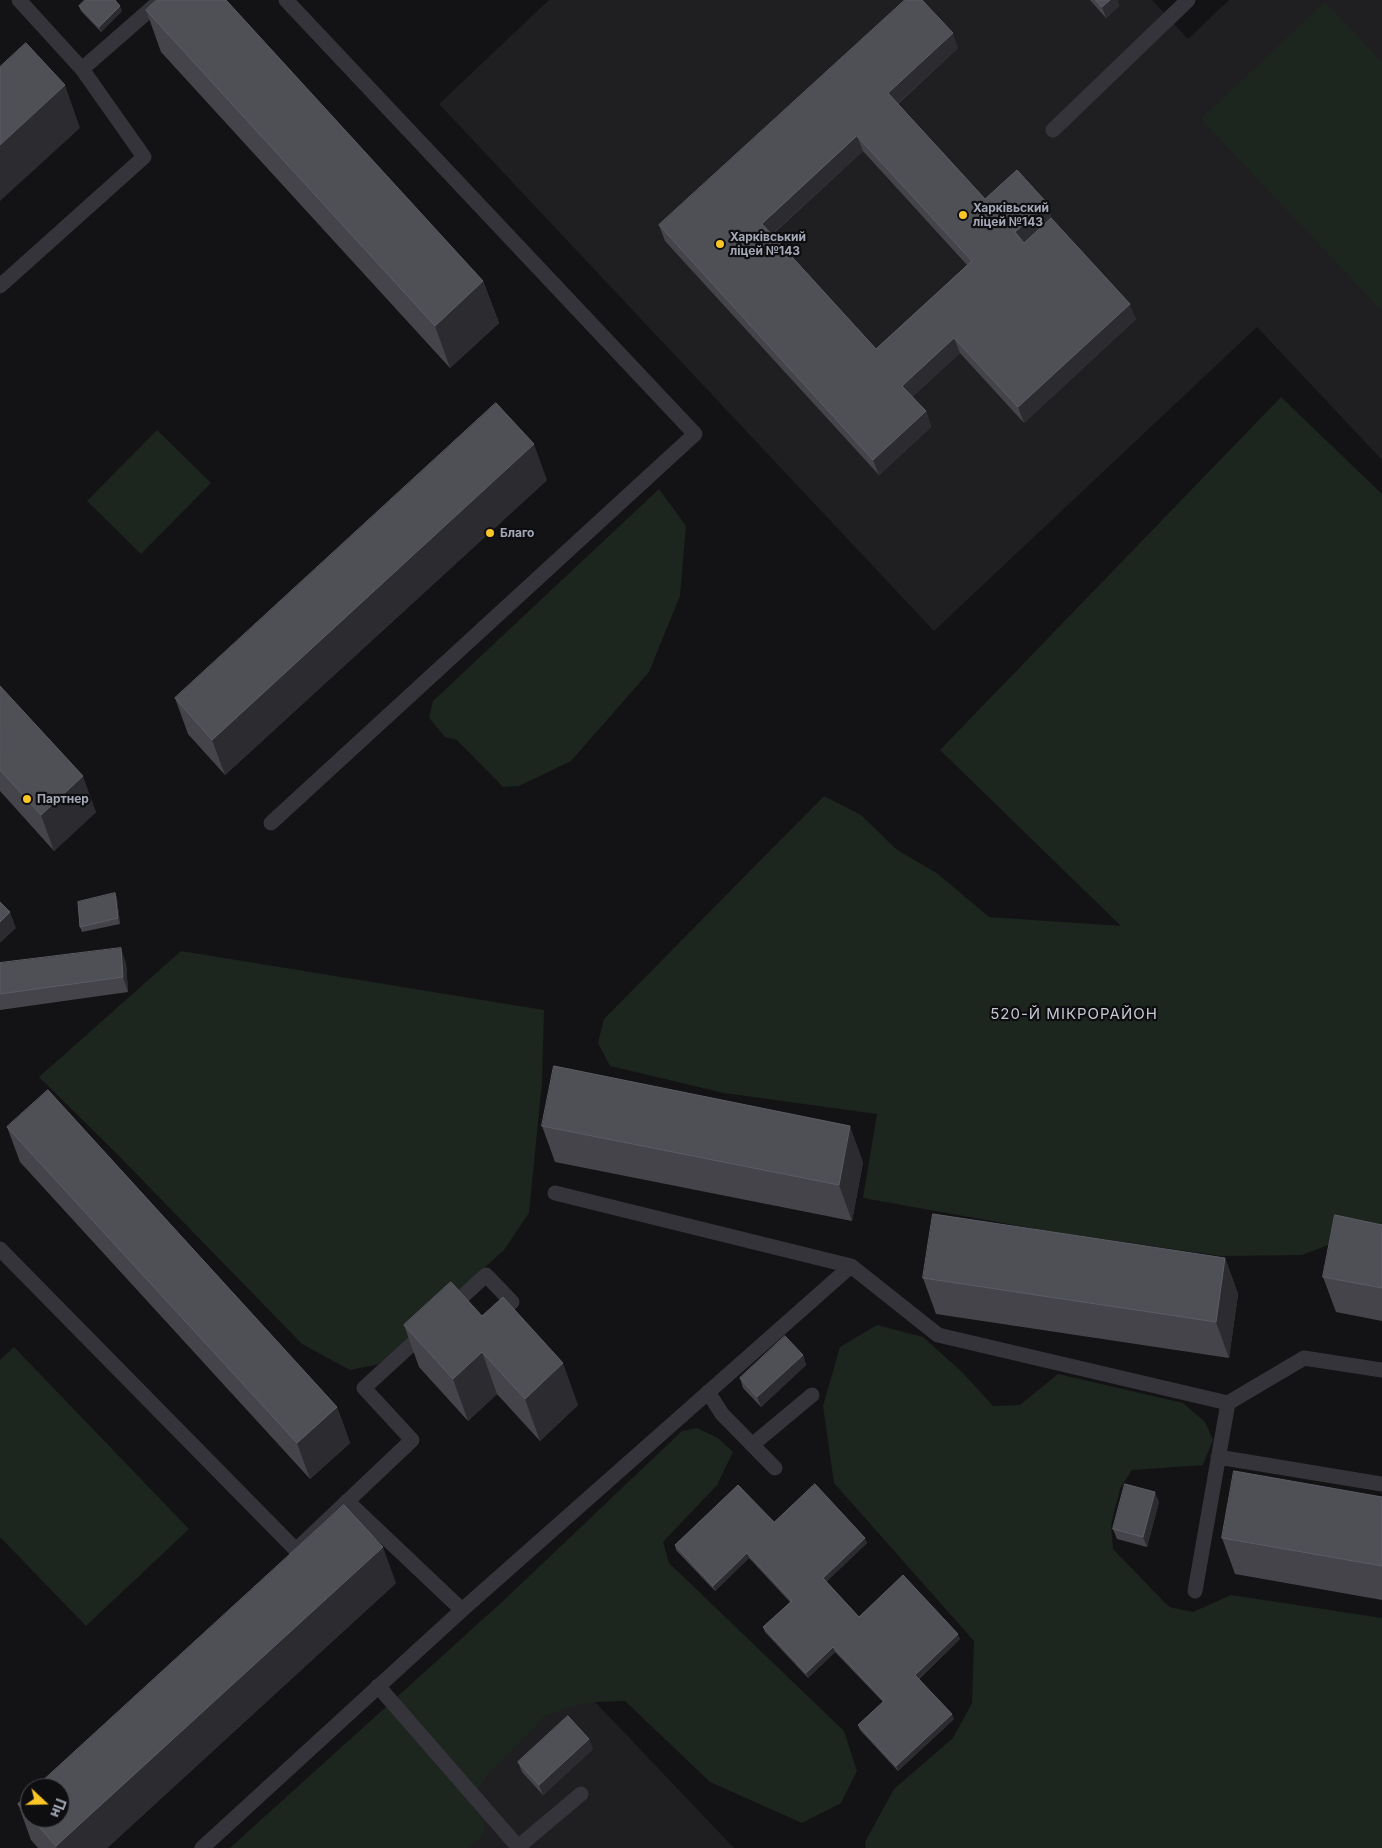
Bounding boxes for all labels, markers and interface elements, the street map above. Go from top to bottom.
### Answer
place label: Харківьский ліцей №143 [973,201,1049,229]
marker: Харківьский ліцей №143 [957,209,969,221]
place label: Харківський ліцей №143 [730,230,806,258]
marker: Харківський ліцей №143 [714,238,726,250]
place label: Благо [500,526,534,540]
marker: Благо [484,527,496,539]
place label: Партнер [37,792,89,806]
marker: Партнер [21,793,33,805]
district label: 520-Й МІКРОРАЙОН [988,1005,1160,1023]
north arrow [20,1778,70,1828]
text: Пн [47,1796,70,1820]

